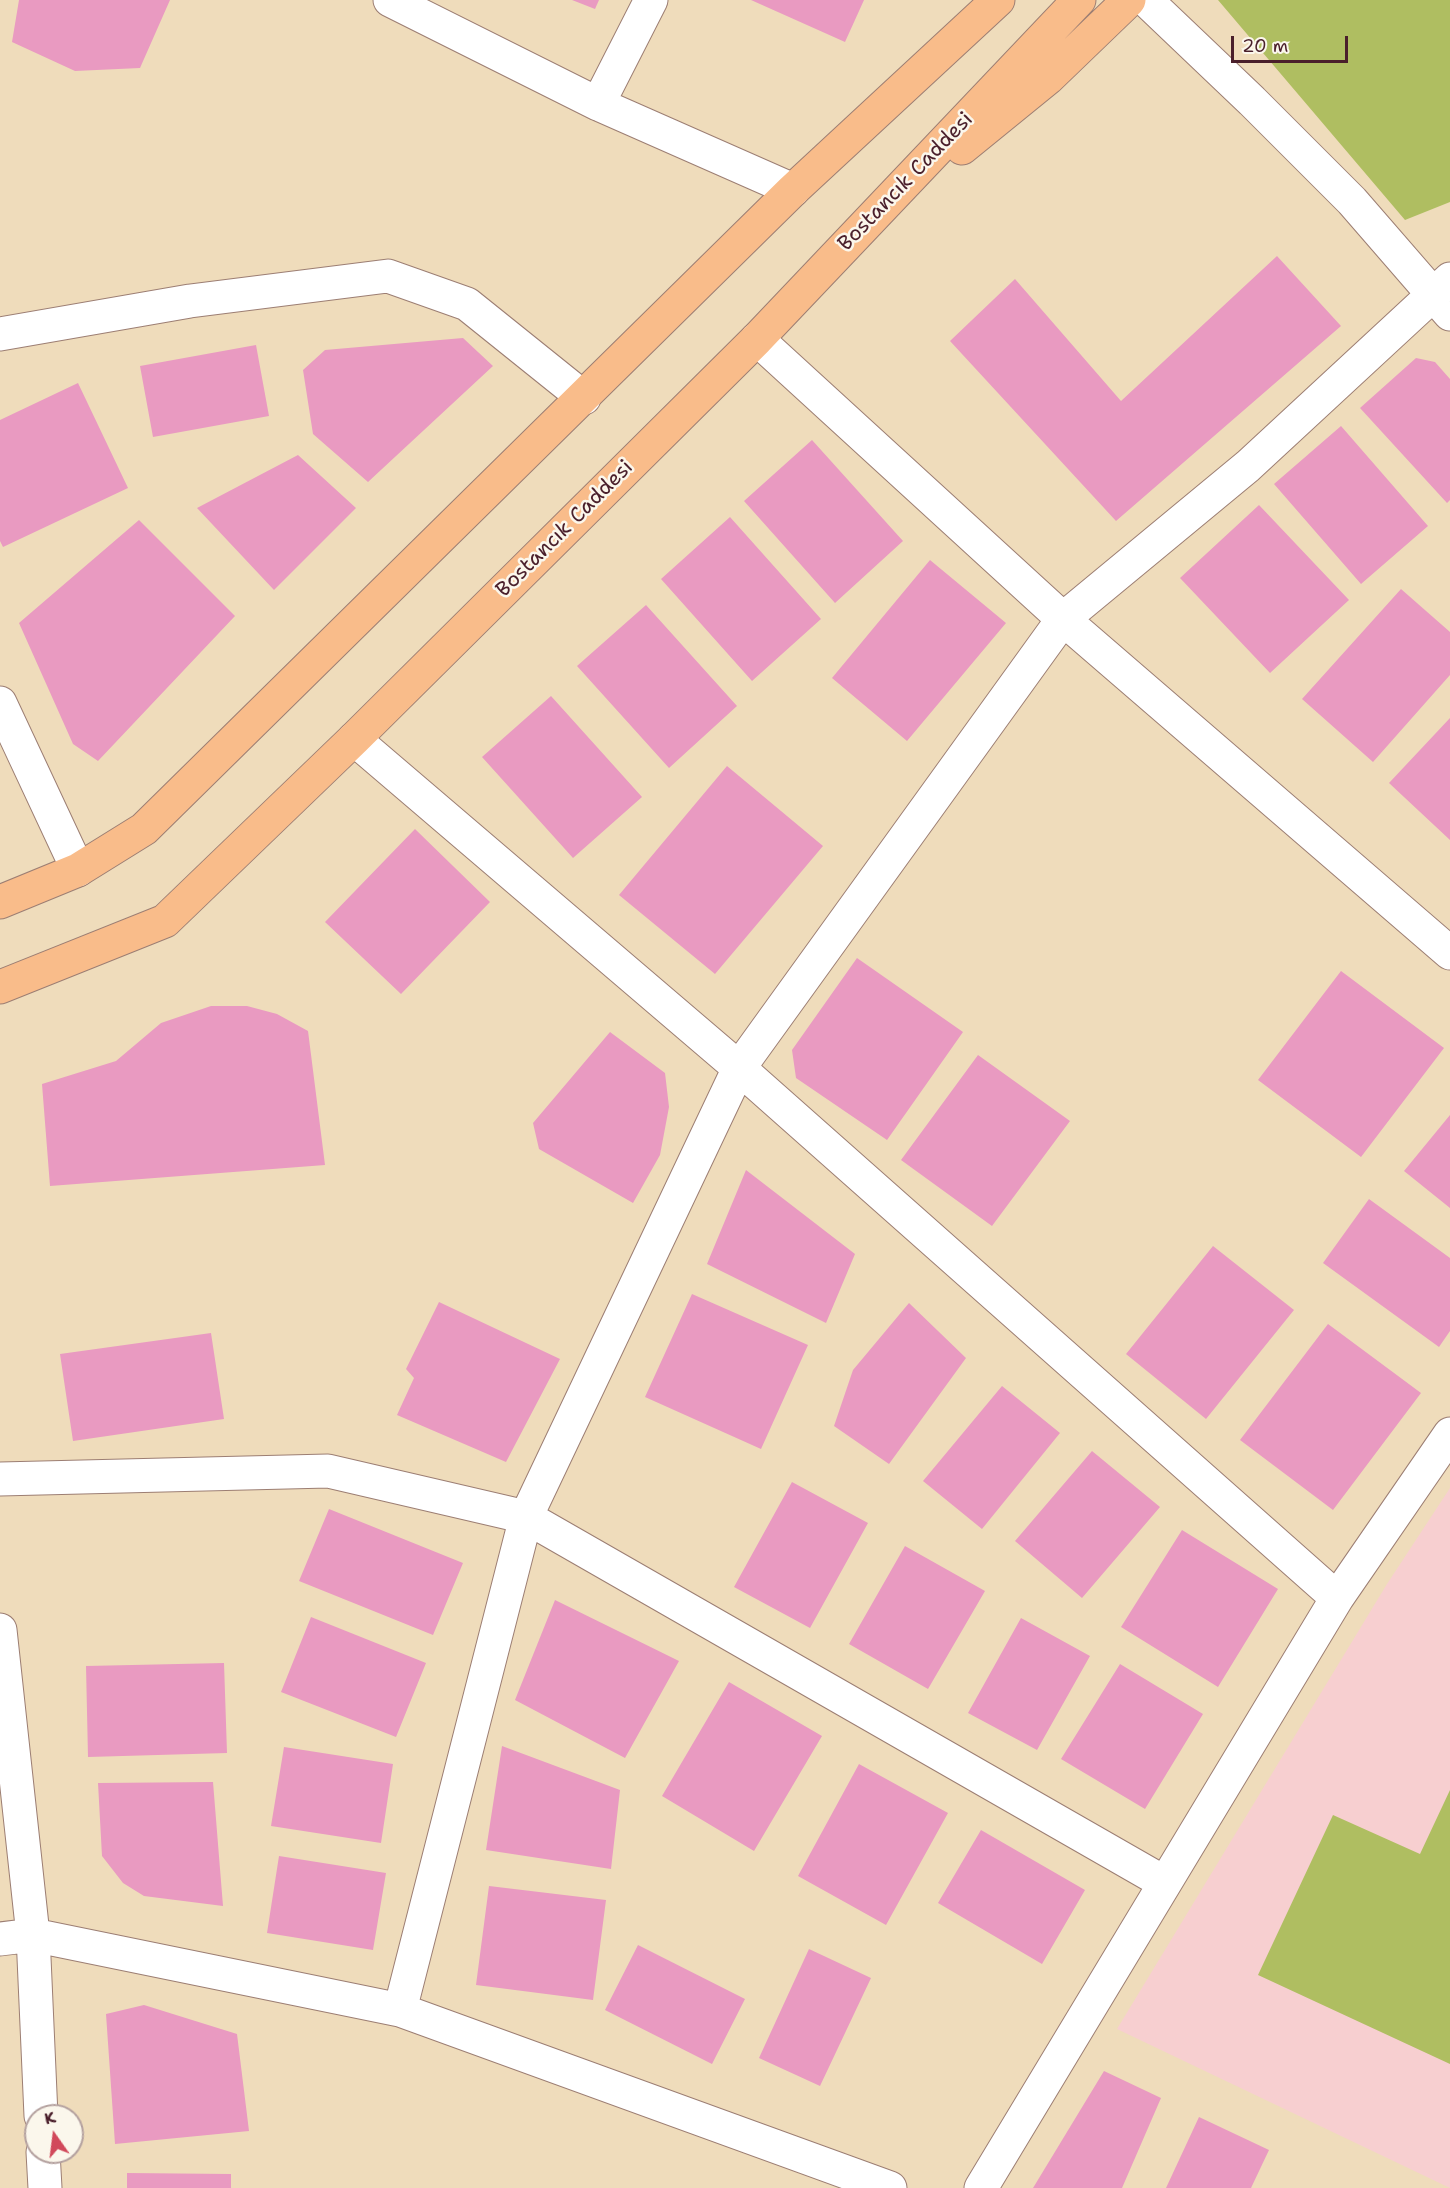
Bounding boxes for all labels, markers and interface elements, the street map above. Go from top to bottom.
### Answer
scale bar [1234,24,1351,62]
text: 20 m [1242,34,1288,58]
street label: Bostancık Caddesi [833,107,979,257]
street label: Bostancık Caddesi [491,455,639,603]
north arrow [24,2104,84,2164]
text: K [42,2106,58,2130]

